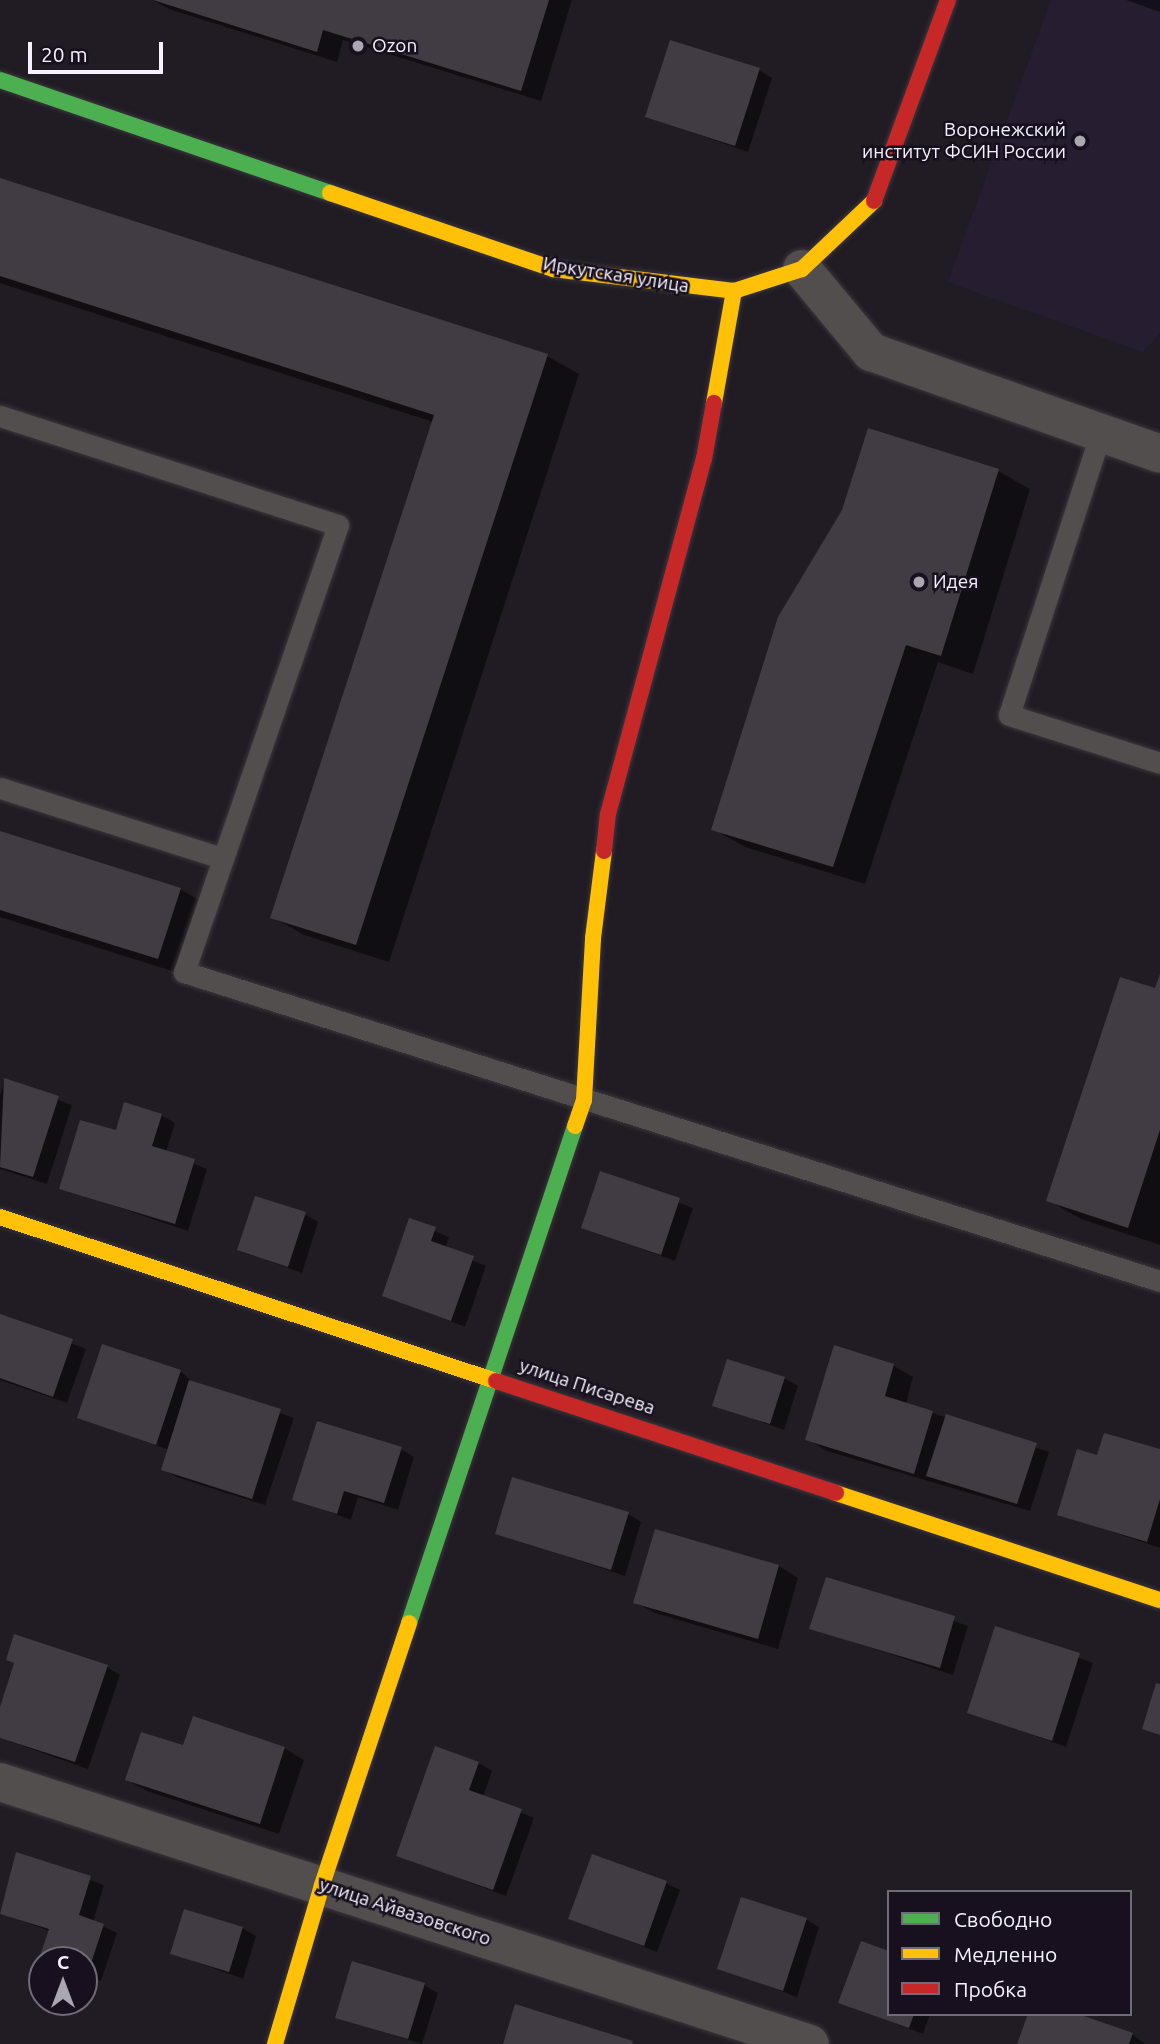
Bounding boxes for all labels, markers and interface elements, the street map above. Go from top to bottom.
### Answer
scale bar [32,28,166,72]
place label: Ozon [372,35,417,57]
marker: Ozon [350,38,366,54]
text: 20 m [41,42,88,66]
place label: Воронежский институт ФСИН России [862,119,1066,163]
marker: Воронежский институт ФСИН России [1072,133,1088,149]
street label: Иркутская улица [541,252,691,298]
place label: Идея [933,571,978,593]
marker: Идея [911,574,927,590]
street label: улица Писарева [516,1354,658,1420]
street label: улица Айвазовского [316,1873,494,1951]
legend [887,1890,1132,2016]
text: Свободно [954,1907,1052,1931]
text: Медленно [954,1942,1057,1966]
north arrow [28,1946,98,2016]
text: С [57,1951,69,1973]
text: Пробка [954,1977,1027,2001]

